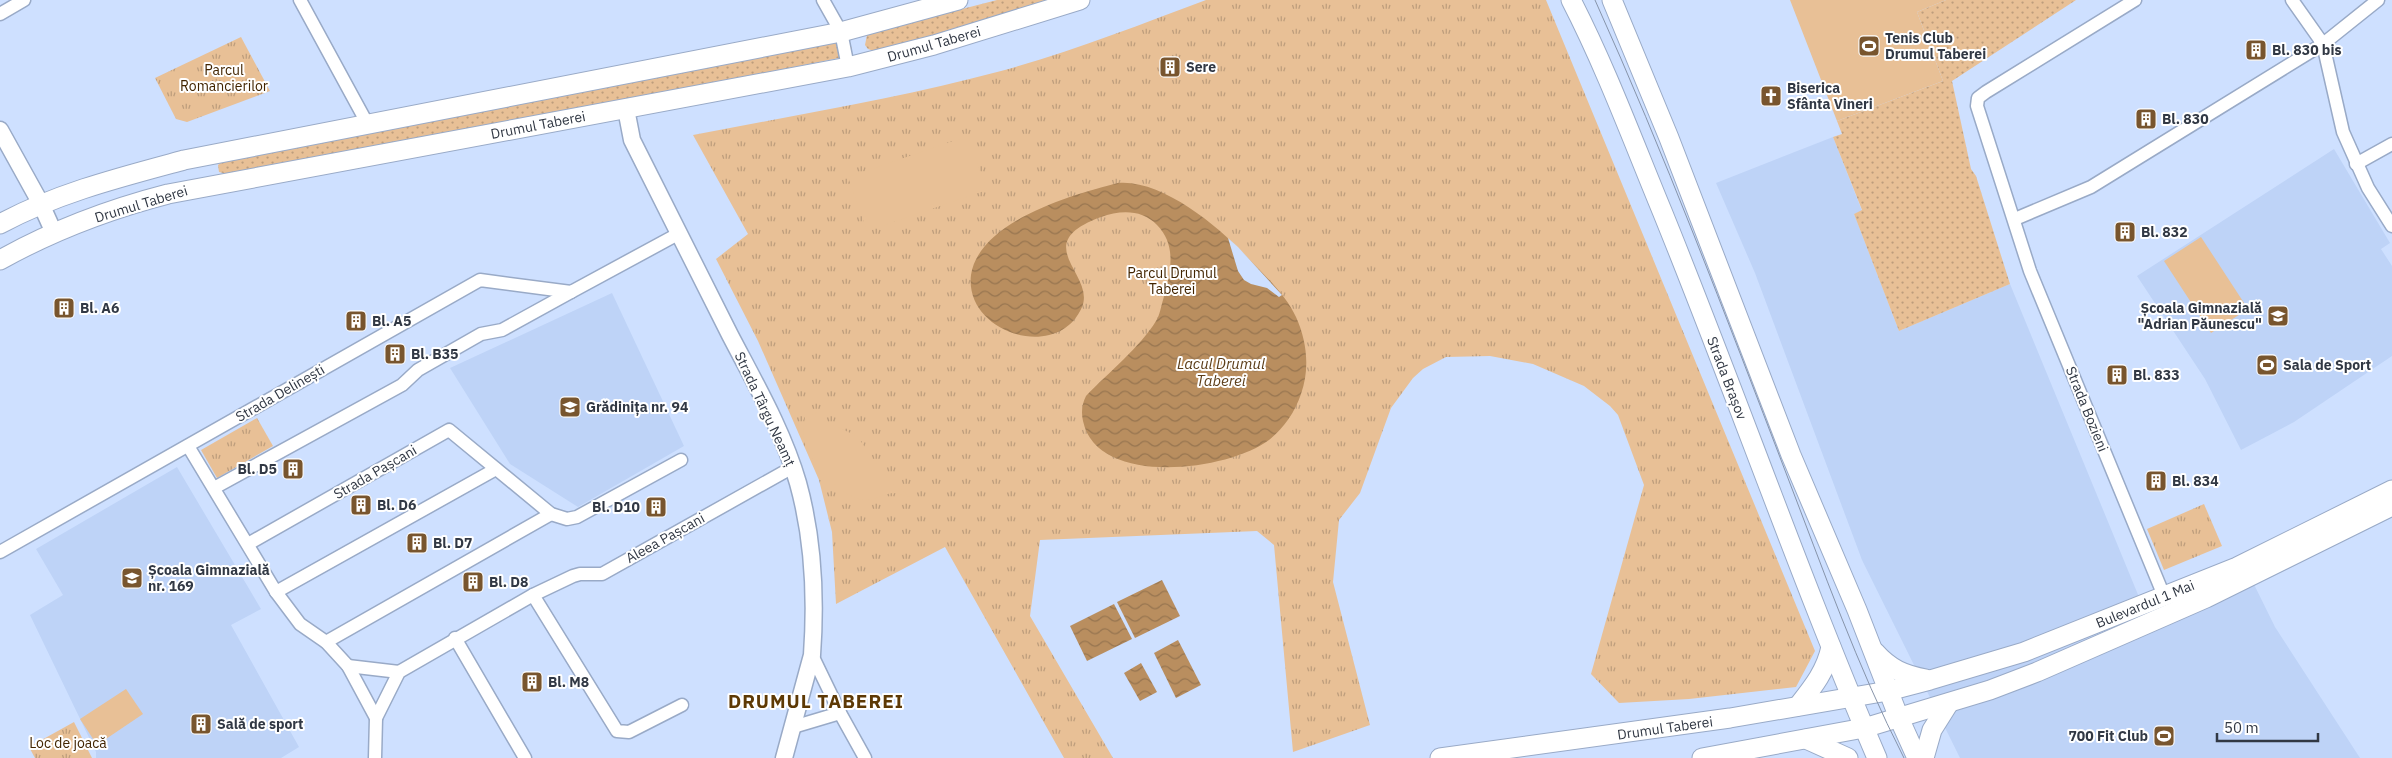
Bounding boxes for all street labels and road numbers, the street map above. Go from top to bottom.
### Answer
street label: Drumul Taberei [885,22,983,66]
street label: Drumul Taberei [489,107,587,143]
street label: Drumul Taberei [92,181,190,227]
street label: Strada Brașov [1703,334,1751,422]
street label: Strada Târgu Neamț [731,349,800,469]
street label: Strada Delinești [232,360,328,426]
street label: Strada Bozieni [2062,364,2112,454]
street label: Strada Pașcani [330,441,420,503]
street label: Aleea Pașcani [622,509,708,567]
street label: Bulevardul 1 Mai [2093,576,2197,632]
street label: Drumul Taberei [1616,712,1714,744]

